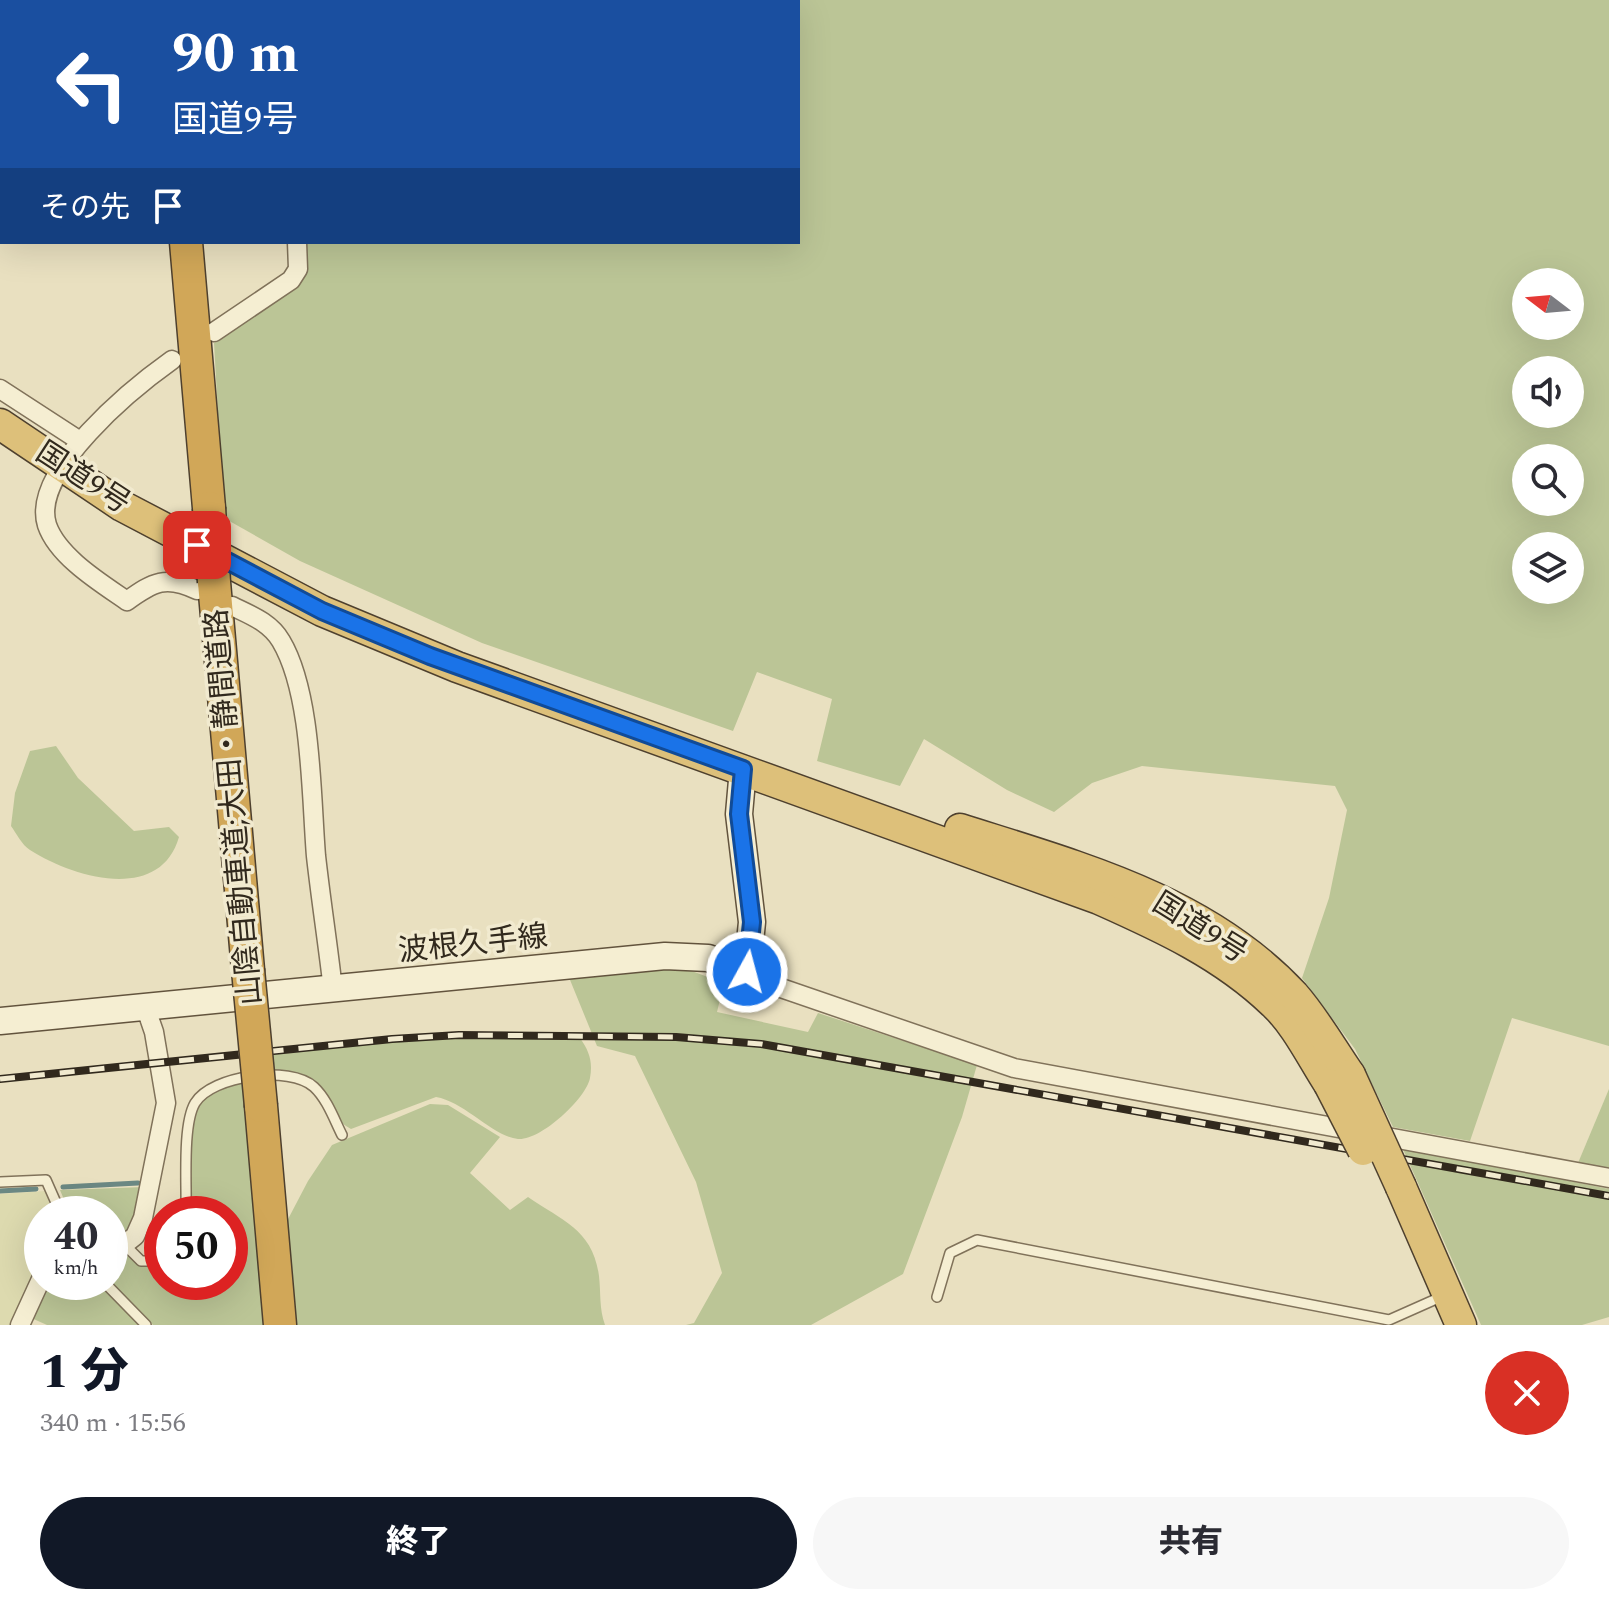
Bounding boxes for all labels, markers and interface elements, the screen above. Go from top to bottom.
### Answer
text: 90 m [172,12,299,97]
icon: left [40,32,144,136]
text: 国道9号 [172,93,298,148]
icon: arrive [146,184,190,228]
text: その先 [40,185,130,231]
north arrow [1512,268,1584,340]
map controls [1512,268,1584,604]
button: sound [1512,356,1584,428]
street label: 国道9号 [26,430,140,526]
button: search [1512,444,1584,516]
pin [163,511,231,579]
icon: arrive [175,523,219,567]
button: layers [1512,532,1584,604]
street label: 山陰自動車道;大田・静間道路 [194,607,274,1007]
street label: 国道9号 [1143,881,1257,975]
street label: 波根久手線 [396,913,550,975]
position arrow [705,930,789,1014]
speed limit sign: 50 [144,1196,248,1300]
text: 40 [54,1207,98,1268]
text: km/h [54,1253,99,1283]
text: 1 分 [40,1336,129,1409]
button: close [1485,1351,1569,1435]
text: 340 m · 15:56 [40,1403,186,1443]
button: 終了 [40,1497,797,1589]
button: 共有 [813,1497,1569,1589]

